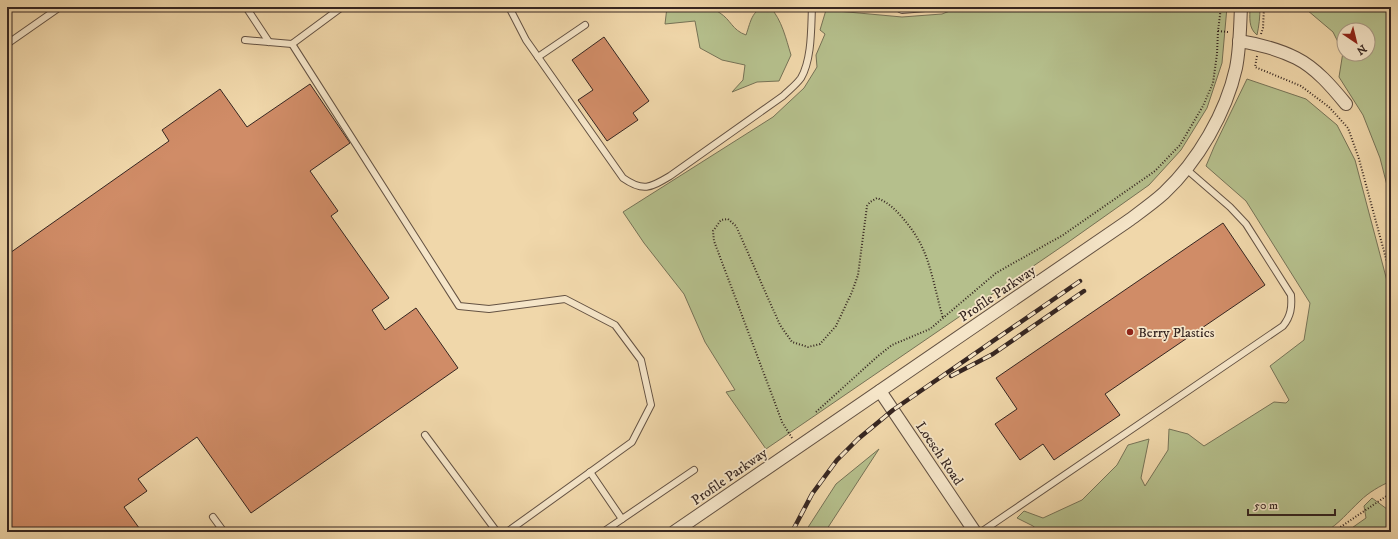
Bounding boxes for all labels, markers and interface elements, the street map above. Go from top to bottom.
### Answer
north arrow [1336,22,1376,62]
text: N [1353,41,1369,58]
street label: Profile Parkway [956,261,1040,326]
place label: Berry Plastics [1138,324,1215,342]
marker: Berry Plastics [1125,327,1135,337]
street label: Loesch Road [911,418,967,489]
street label: Profile Parkway [688,444,771,510]
scale bar [1248,491,1335,517]
text: 50 m [1254,498,1278,513]

